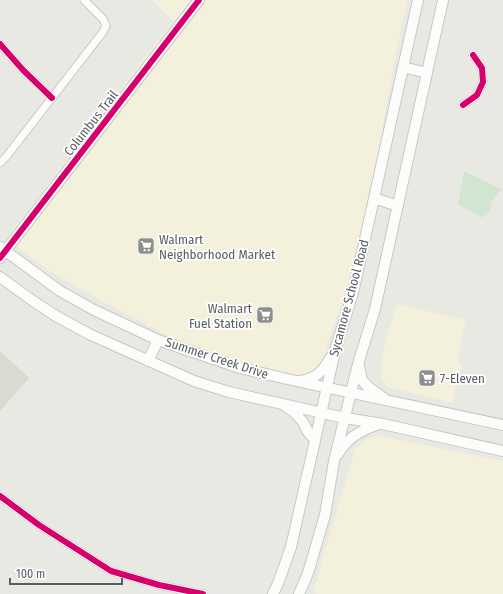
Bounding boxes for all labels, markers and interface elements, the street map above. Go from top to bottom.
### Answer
street label: Columbus Trail [61,87,121,159]
place label: Walmart Neighborhood Market [159,232,276,262]
supermarket icon: Walmart Neighborhood Market [136,236,156,256]
street label: Sycamore School Road [326,238,372,358]
place label: Walmart Fuel Station [189,301,253,331]
supermarket icon: Walmart Fuel Station [255,305,275,325]
street label: Summer Creek Drive [164,334,270,382]
supermarket icon: 7-Eleven [417,368,437,388]
place label: 7-Eleven [440,371,485,386]
scale bar [10,560,122,586]
text: 100 m [16,567,45,581]

